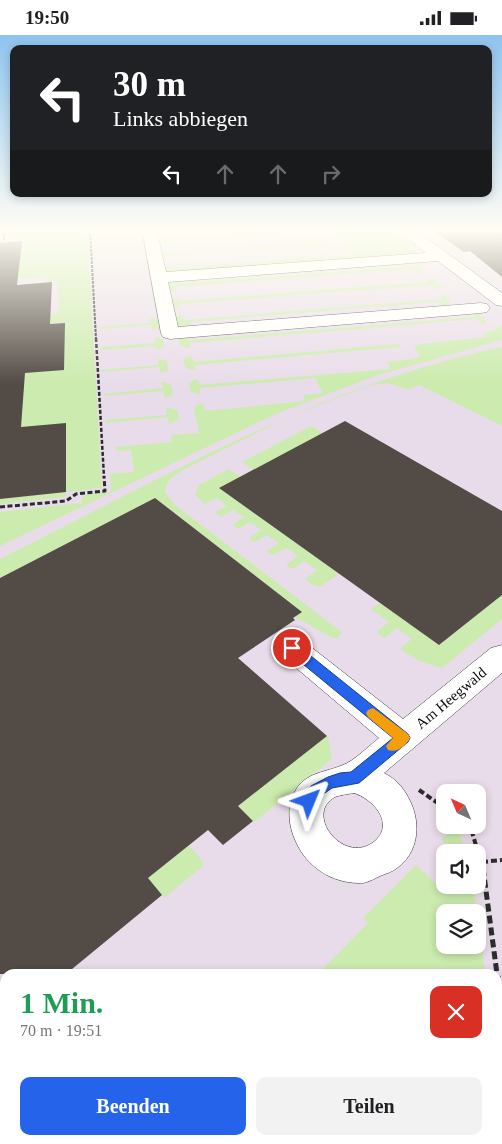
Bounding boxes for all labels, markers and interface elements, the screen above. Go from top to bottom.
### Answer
text: 19:50 [25,7,69,28]
icon: left [30,65,95,130]
text: 30 m [113,65,186,104]
text: Links abbiegen [113,106,248,131]
icon: left [158,160,186,188]
icon: ahead [211,160,239,188]
icon: ahead [264,160,292,188]
icon: right [317,160,345,188]
pin [271,627,313,669]
icon: arrive [278,634,306,662]
street label: Am Heegwald [413,664,490,732]
position arrow [282,774,334,826]
north arrow [436,784,486,834]
map controls [436,784,486,954]
button: sound [436,844,486,894]
button: layers [436,904,486,954]
text: 1 Min. [20,986,103,1019]
button: close [430,986,482,1038]
text: 70 m · 19:51 [20,1022,102,1039]
button: Beenden [20,1077,246,1135]
button: Teilen [256,1077,482,1135]

